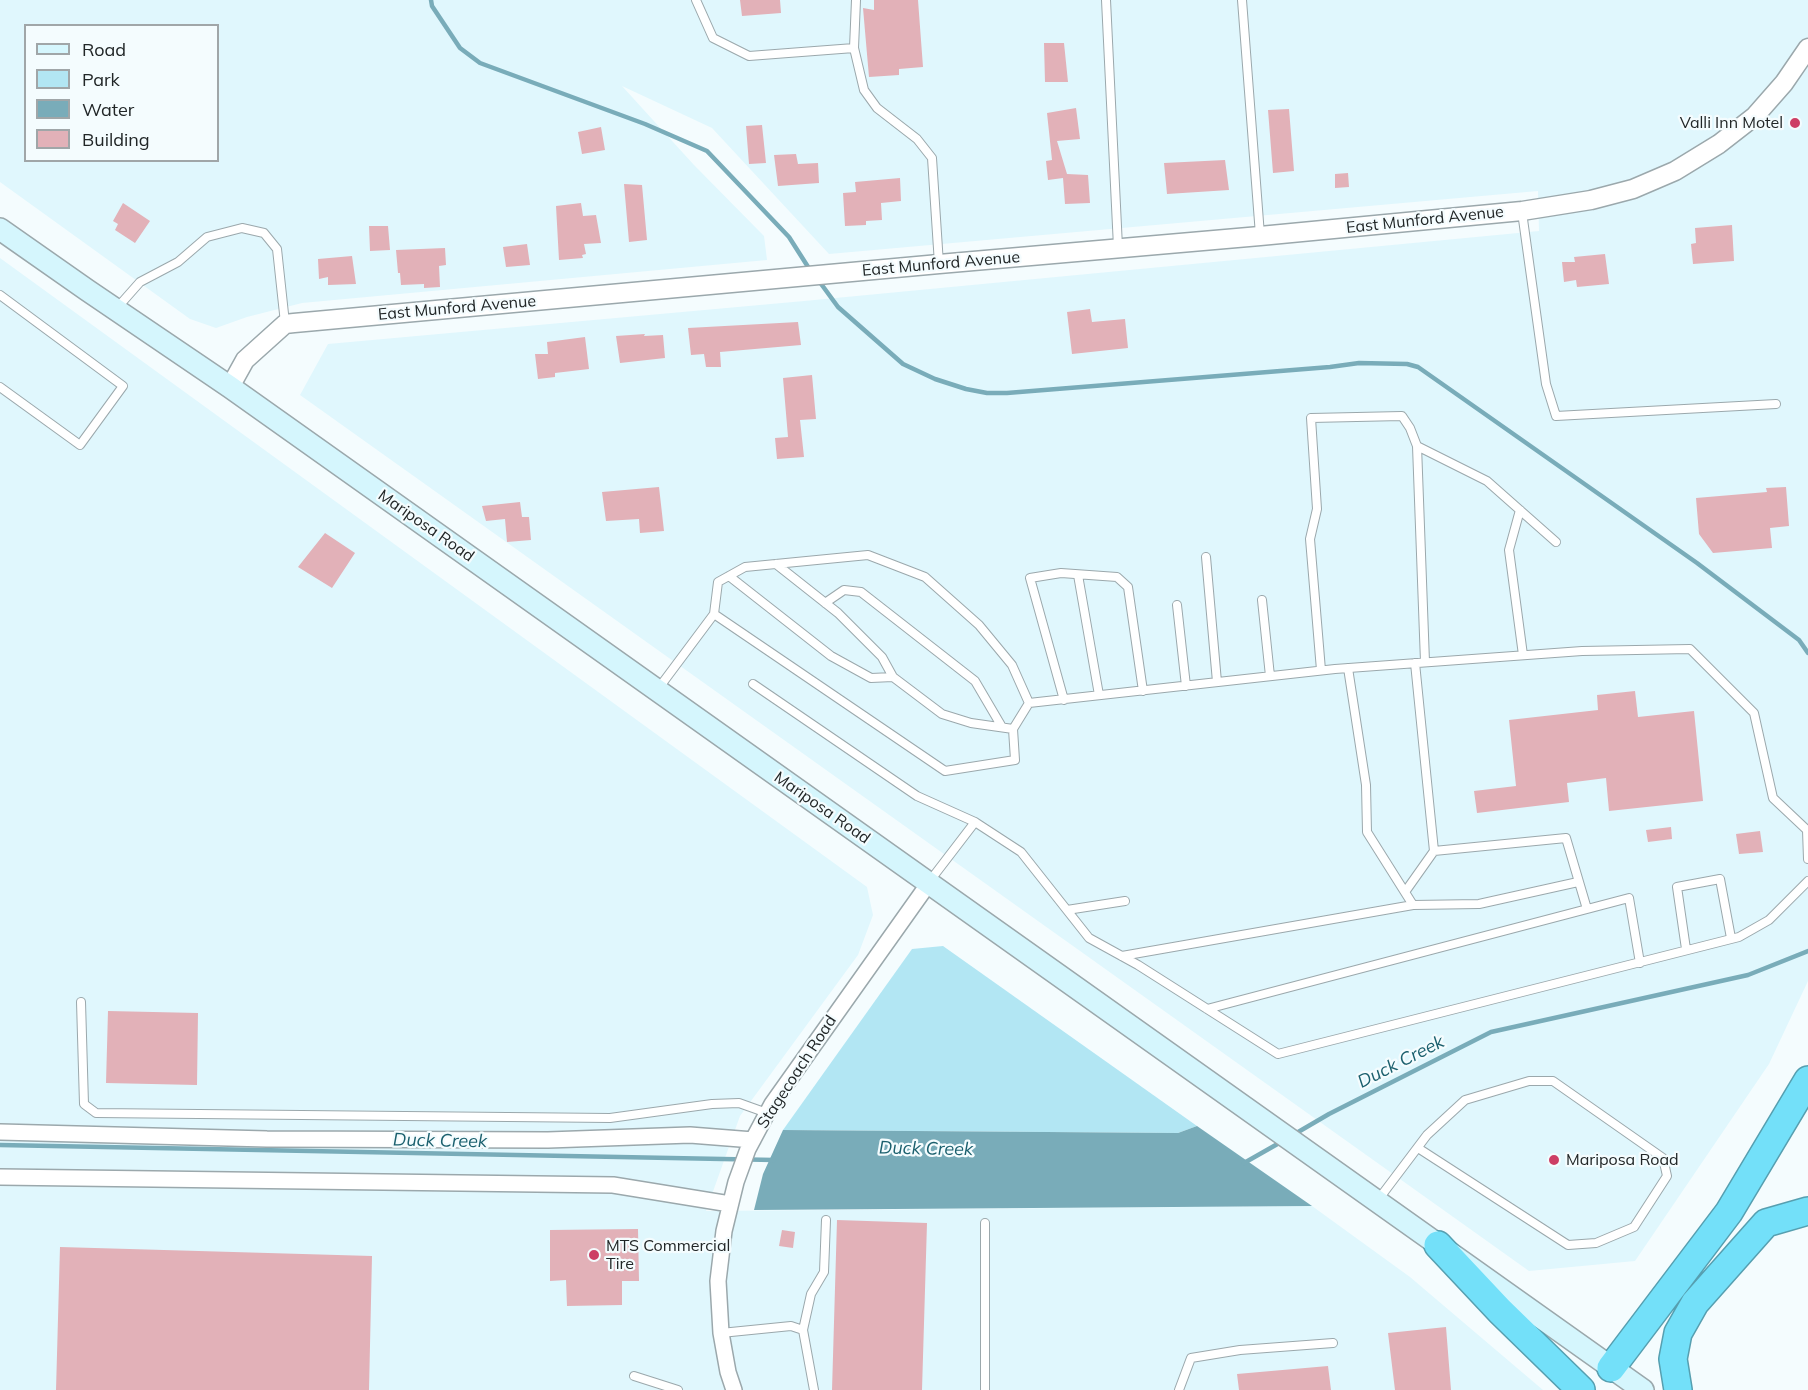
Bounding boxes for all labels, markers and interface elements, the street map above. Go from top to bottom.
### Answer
legend [24,24,219,162]
text: Road [82,38,126,61]
text: Park [82,68,120,91]
text: Water [82,98,134,121]
place label: Valli Inn Motel [1680,113,1783,133]
marker: Valli Inn Motel [1788,116,1802,130]
text: Building [82,128,150,151]
street label: East Munford Avenue [1345,202,1505,238]
street label: East Munford Avenue [861,248,1021,280]
street label: East Munford Avenue [377,292,537,324]
street label: Mariposa Road [374,486,478,566]
street label: Mariposa Road [770,768,874,848]
street label: Stagecoach Road [753,1012,841,1132]
water label: Duck Creek [1354,1031,1448,1093]
water label: Duck Creek [393,1129,487,1153]
water label: Duck Creek [879,1137,973,1161]
place label: Mariposa Road [1566,1150,1679,1170]
marker: Mariposa Road [1547,1153,1561,1167]
place label: MTS Commercial Tire [606,1236,730,1274]
marker: MTS Commercial Tire [587,1248,601,1262]

